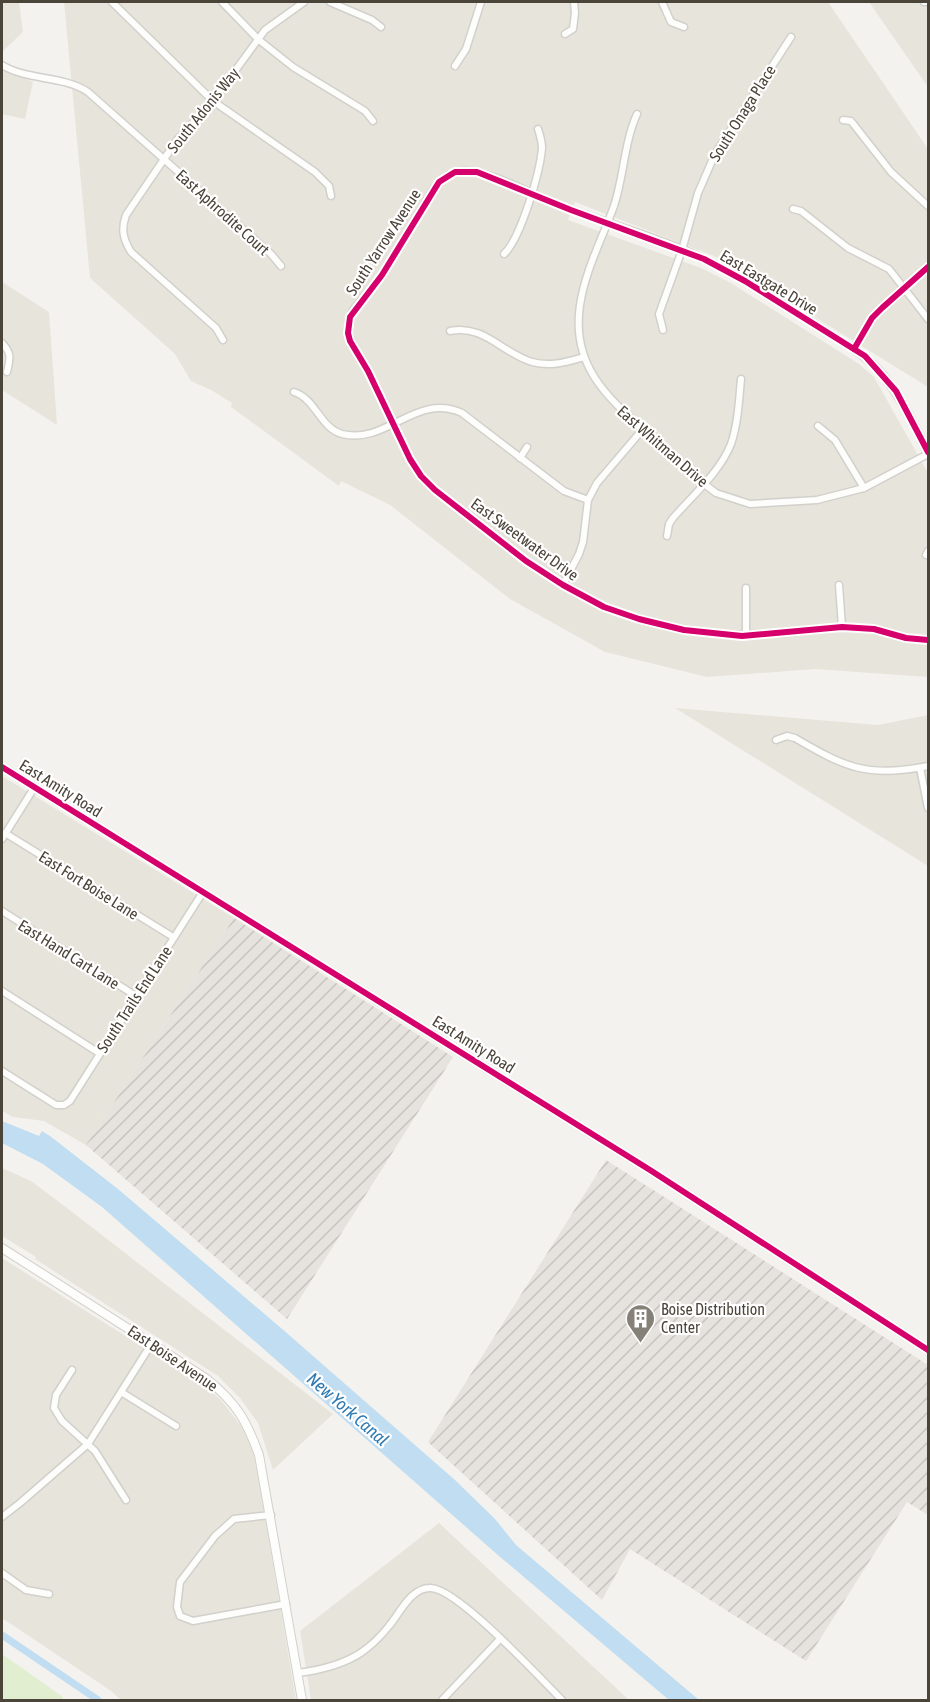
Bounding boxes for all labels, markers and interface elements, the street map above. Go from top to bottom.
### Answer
street label: South Onaga Place [705,62,780,165]
street label: South Adonis Way [163,64,244,157]
street label: East Aphrodite Court [172,166,273,259]
street label: South Yarrow Avenue [342,186,424,298]
street label: East Eastgate Drive [717,246,821,319]
street label: East Whitman Drive [614,402,712,490]
street label: East Sweetwater Drive [468,494,582,584]
street label: East Amity Road [16,756,105,821]
street label: East Fort Boise Lane [36,847,142,923]
street label: East Hand Cart Lane [15,916,123,992]
street label: South Trails End Lane [93,942,175,1056]
street label: East Amity Road [429,1012,518,1077]
place label: Boise Distribution Center [661,1300,765,1336]
building icon: Boise Distribution Center [624,1302,656,1344]
street label: East Boise Avenue [124,1321,222,1395]
water label: New York Canal [303,1368,393,1450]

